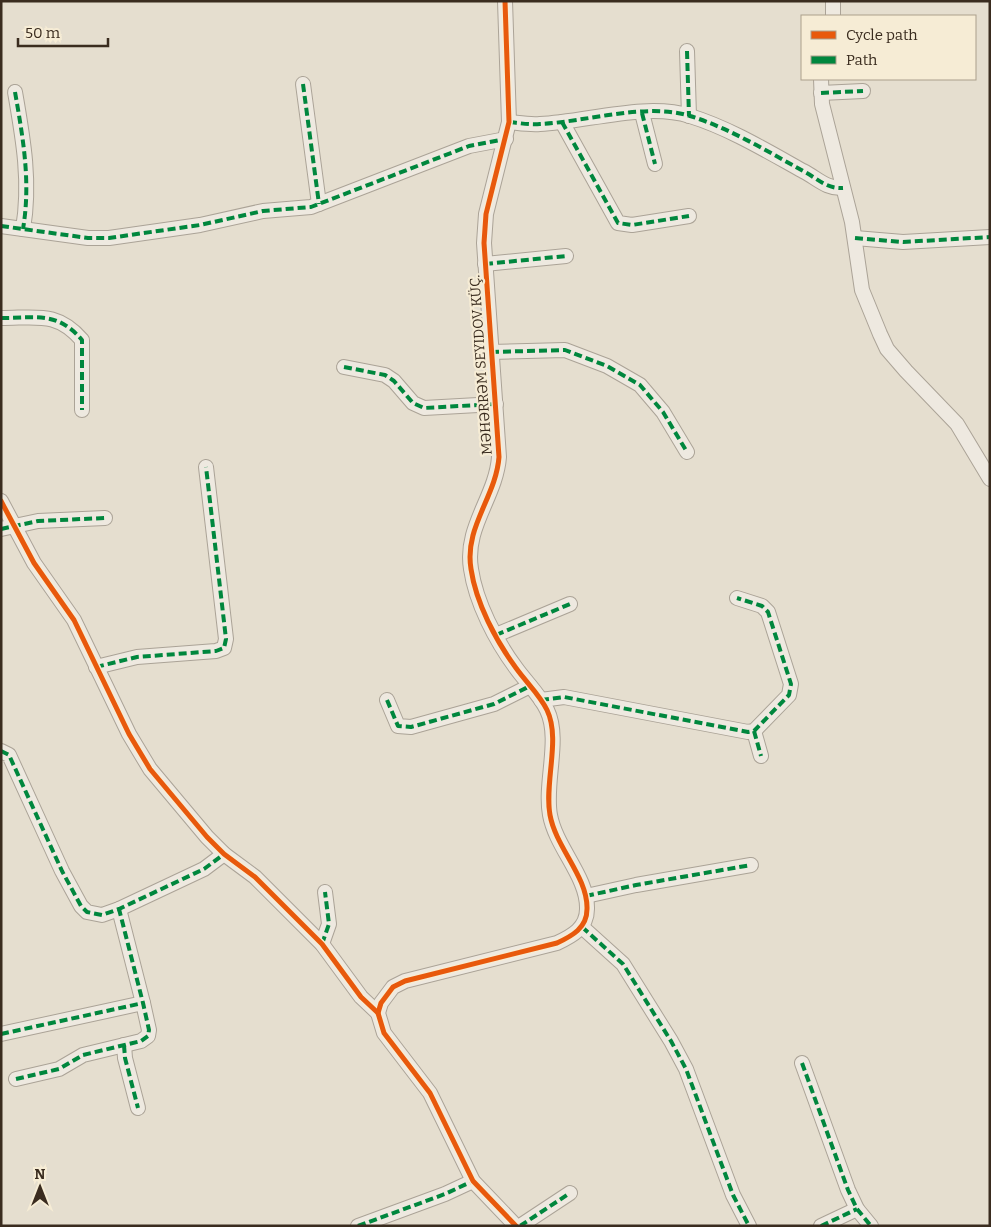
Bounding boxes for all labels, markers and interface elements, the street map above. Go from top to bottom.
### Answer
scale bar [18,15,108,47]
legend [801,15,976,80]
text: 50 m [25,24,61,42]
text: Cycle path [846,26,918,44]
text: Path [846,51,878,69]
street label: MƏHƏRRƏM SEYIDOV KÜÇ. [466,275,496,455]
north arrow [15,1162,65,1212]
text: N [35,1166,46,1183]

